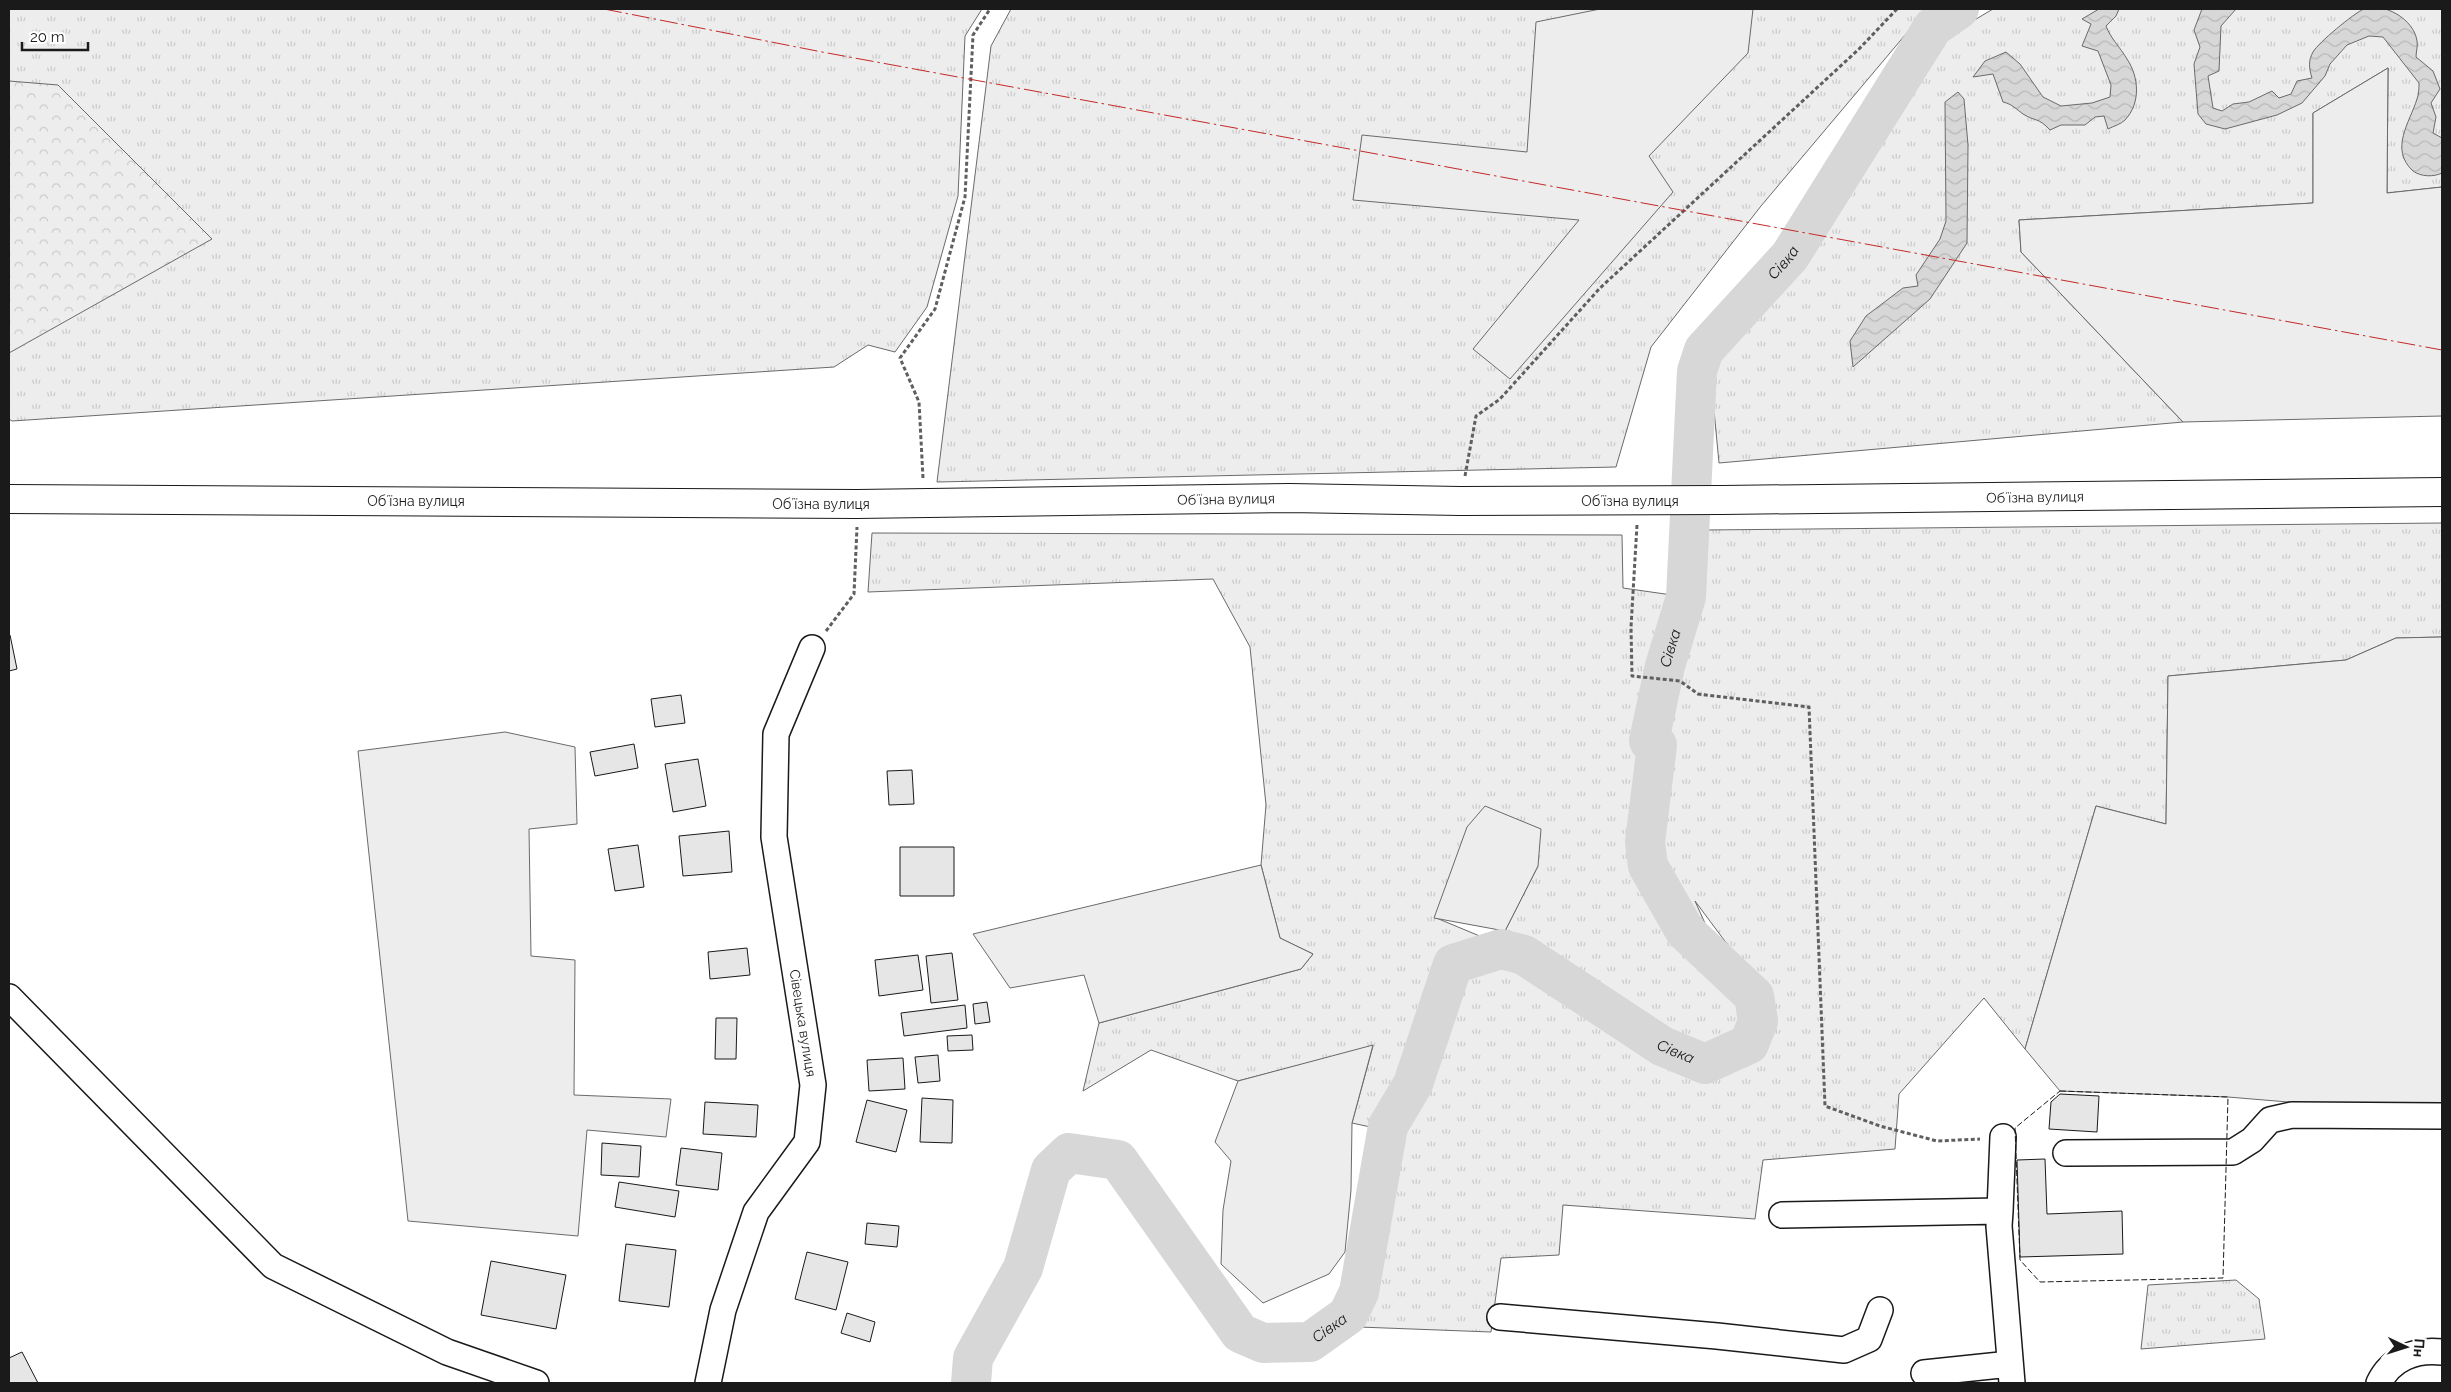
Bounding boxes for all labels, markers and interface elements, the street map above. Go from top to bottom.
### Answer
scale bar [22,20,89,52]
text: 20 m [30,28,65,46]
water label: Сівка [1764,243,1803,283]
street label: Обʼїзна вулиця [1986,488,2084,506]
street label: Обʼїзна вулиця [1177,490,1275,508]
street label: Обʼїзна вулиця [367,493,465,509]
street label: Обʼїзна вулиця [1581,493,1679,509]
street label: Обʼїзна вулиця [772,496,870,512]
water label: Сівка [1656,627,1685,669]
street label: Сівецька вулиця [787,968,819,1078]
water label: Сівка [1654,1036,1697,1067]
water label: Сівка [1309,1310,1351,1347]
north arrow [2381,1322,2431,1372]
text: Пн [2410,1338,2428,1358]

